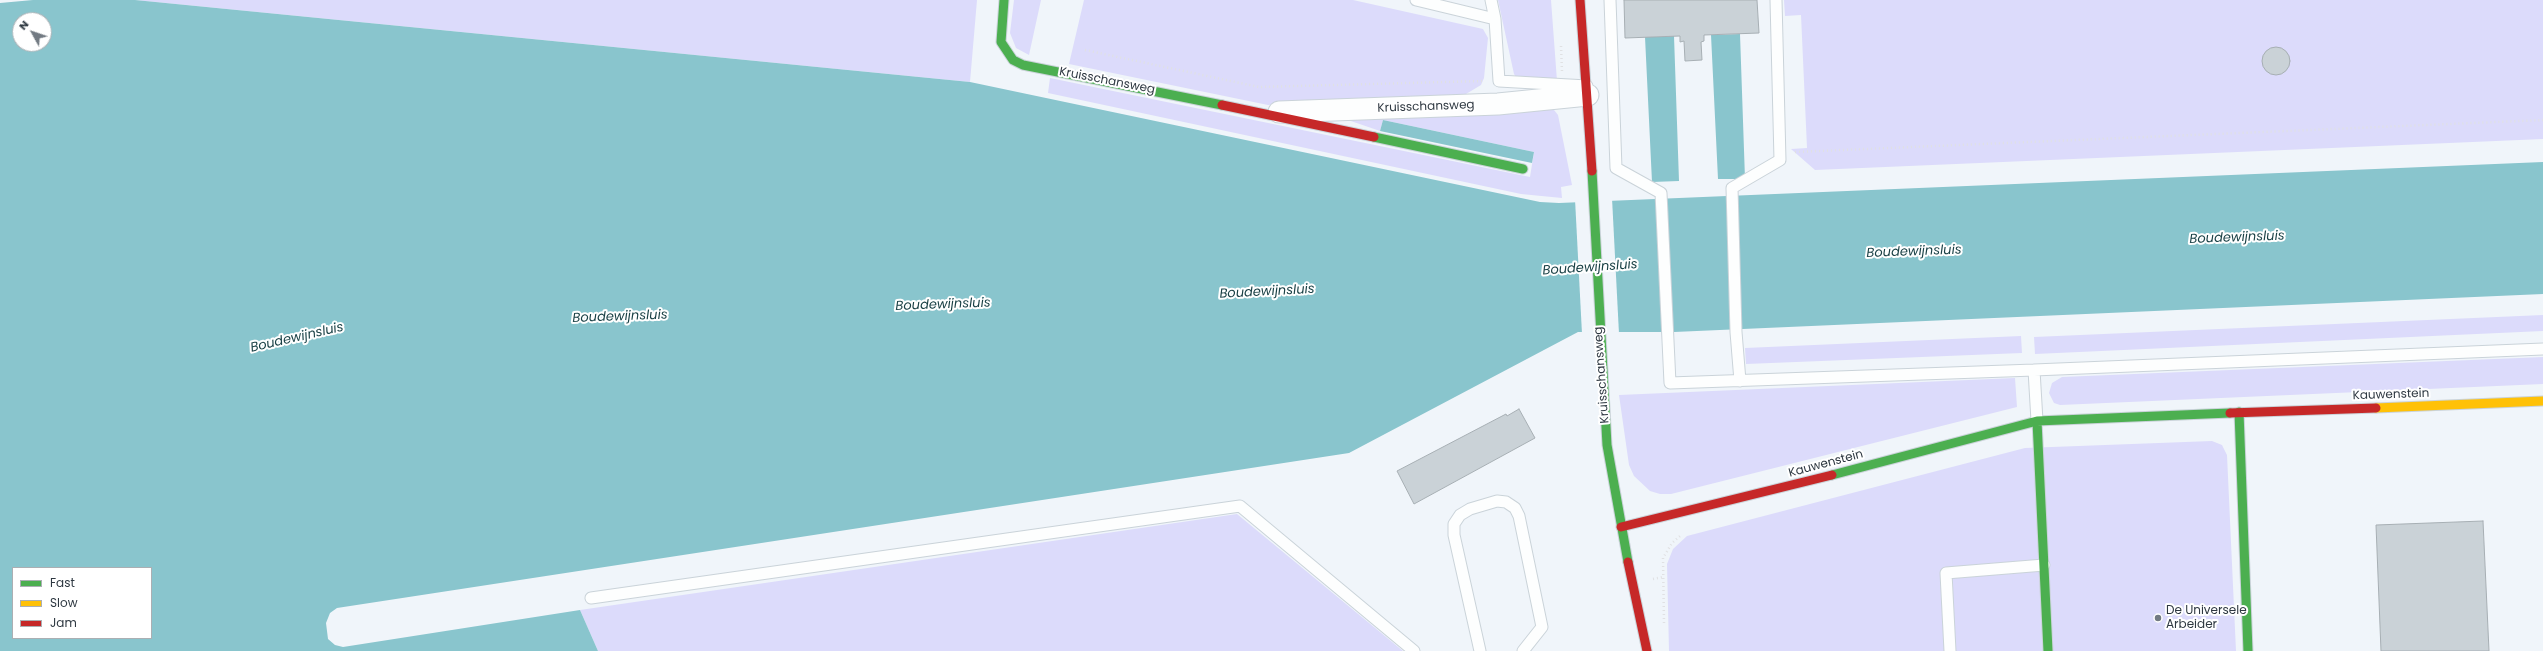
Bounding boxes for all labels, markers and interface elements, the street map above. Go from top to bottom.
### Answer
north arrow [12,12,52,52]
text: N [15,17,32,33]
street label: Kruisschansweg [1058,65,1156,97]
street label: Kruisschansweg [1377,98,1475,116]
water label: Boudewijnsluis [2189,229,2285,247]
water label: Boudewijnsluis [1866,243,1962,261]
water label: Boudewijnsluis [1542,257,1638,279]
water label: Boudewijnsluis [1219,282,1315,302]
water label: Boudewijnsluis [895,296,991,314]
water label: Boudewijnsluis [572,308,668,326]
water label: Boudewijnsluis [249,320,345,356]
street label: Kruisschansweg [1591,326,1613,424]
street label: Kauwenstein [2352,386,2430,404]
street label: Kauwenstein [1787,447,1865,481]
legend [12,567,152,639]
text: Fast [50,574,75,591]
text: Slow [50,594,78,611]
place label: De Universele Arbeider [2166,604,2247,632]
marker: De Universele Arbeider [2153,613,2163,623]
text: Jam [50,614,77,631]

